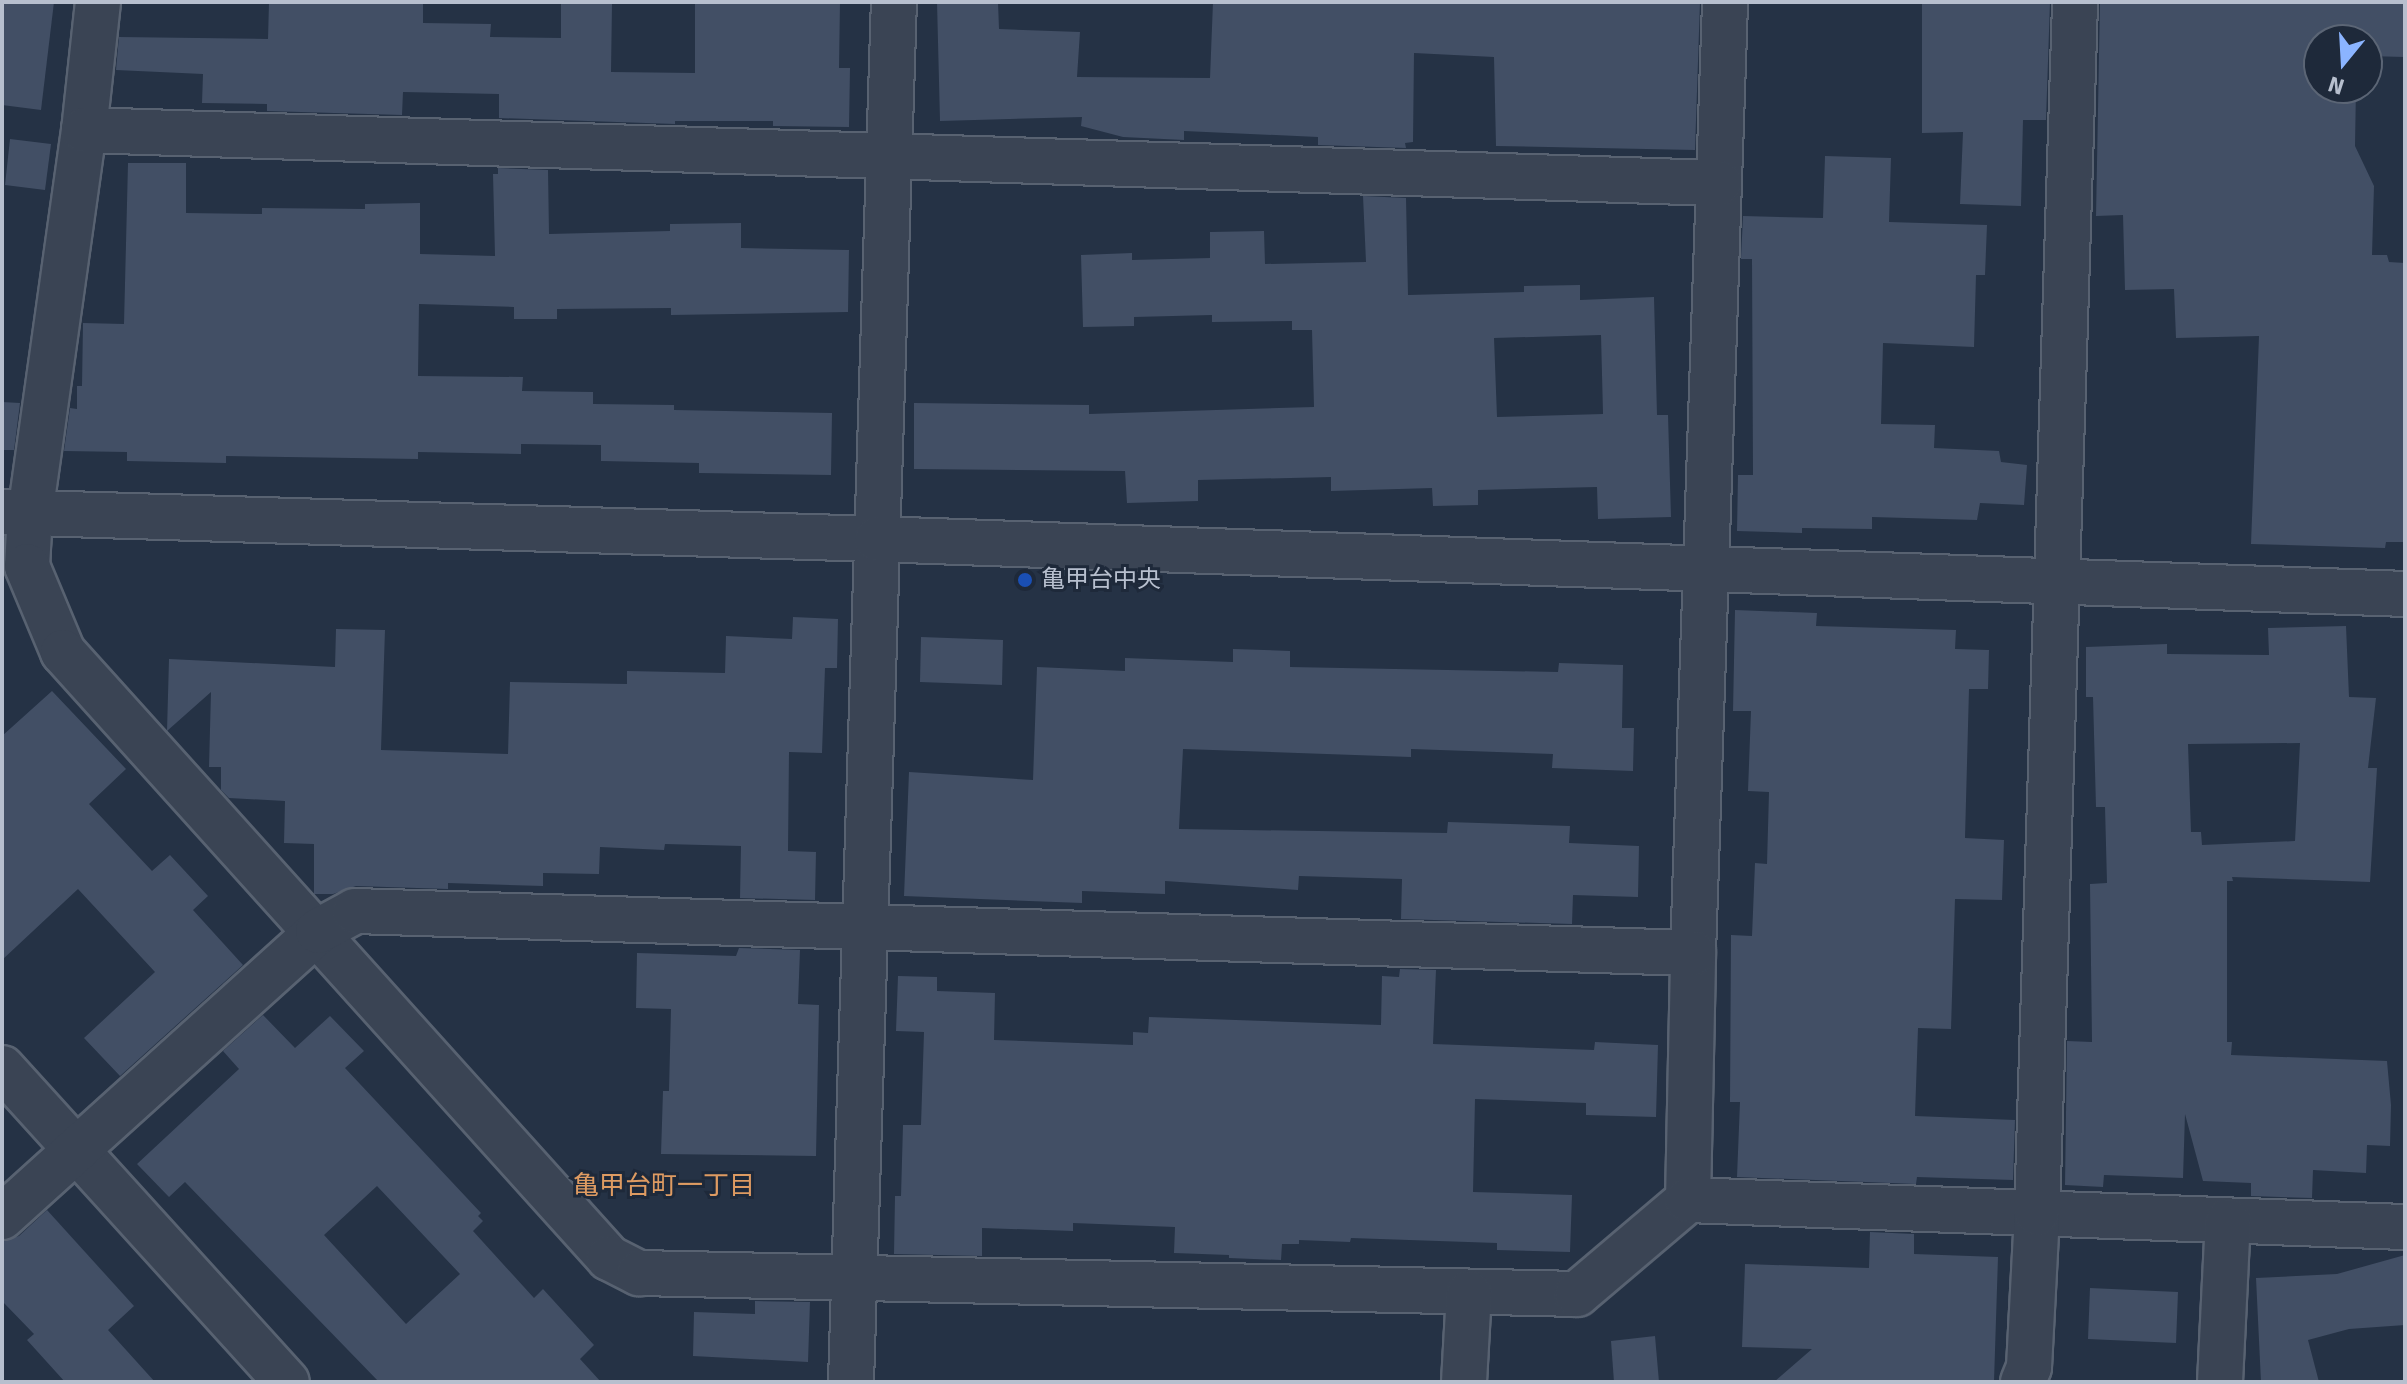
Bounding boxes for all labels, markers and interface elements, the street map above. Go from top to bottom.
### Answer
north arrow [2303,24,2383,104]
text: N [2325,70,2348,101]
place label: 亀甲台中央 [1041,566,1161,594]
marker: 亀甲台中央 [1016,571,1034,589]
district label: 亀甲台町一丁目 [573,1171,755,1203]

